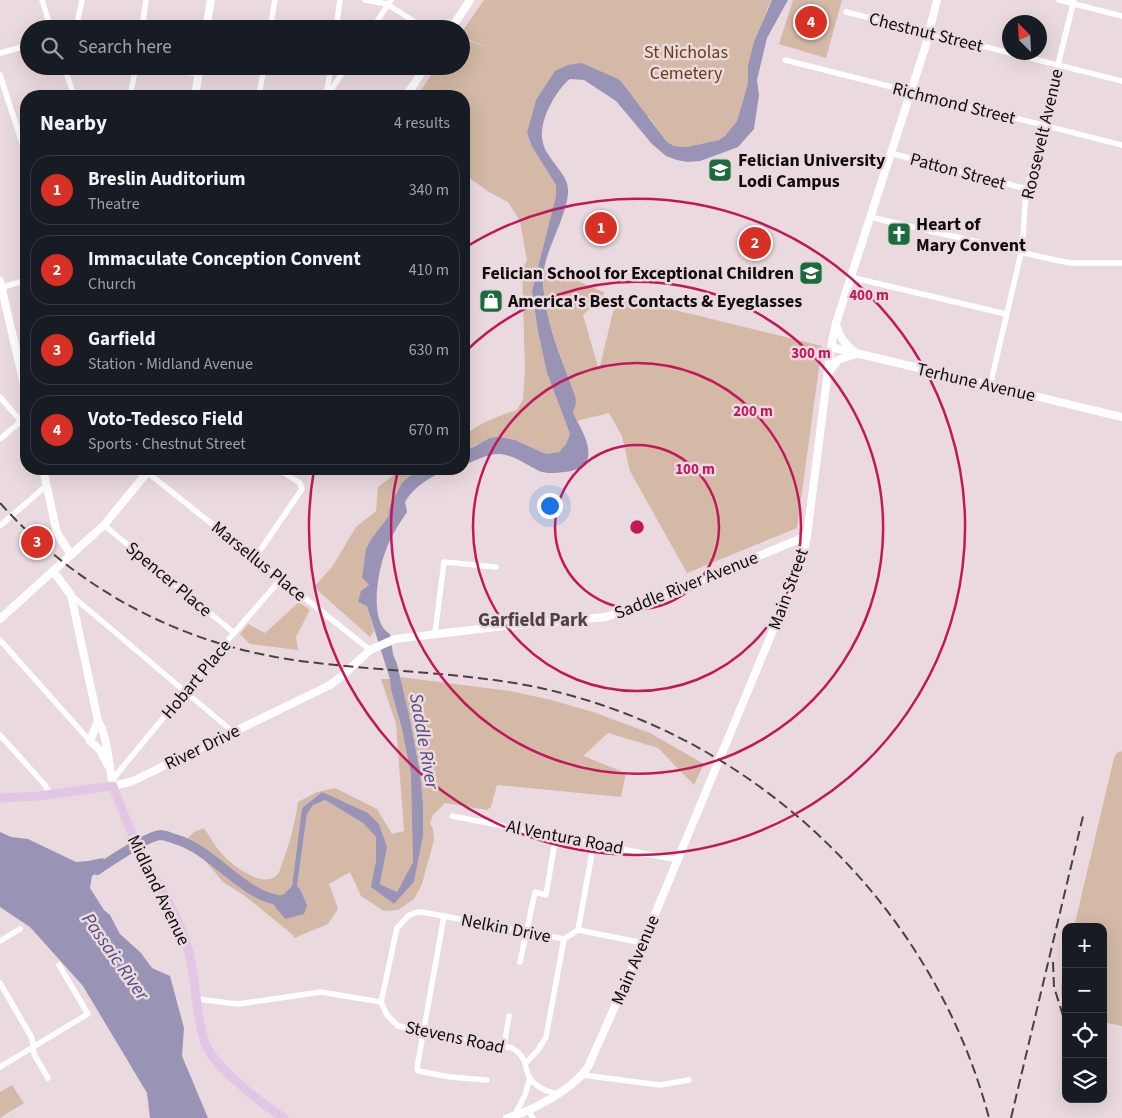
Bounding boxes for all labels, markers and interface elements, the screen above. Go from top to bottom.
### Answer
pin: 4 [795,3,827,41]
street label: Chestnut Street [866,6,986,59]
north arrow [1002,15,1047,60]
search box [20,20,470,75]
icon: search [38,34,66,62]
text: Search here [78,34,172,61]
park label: St Nicholas Cemetery [644,40,728,86]
street label: Roosevelt Avenue [1015,66,1070,202]
street label: Richmond Street [890,76,1018,131]
text: Nearby [40,108,107,138]
text: 4 results [394,112,450,134]
street label: Patton Street [907,147,1008,196]
place label: Felician University Lodi Campus [738,148,886,194]
school or university icon: Felician University Lodi Campus [707,157,733,183]
text: Breslin Auditorium [88,166,246,193]
text: 1 [53,179,61,201]
text: 340 m [409,179,449,201]
text: Theatre [88,193,140,215]
pin: 1 [585,209,617,247]
place label: Heart of Mary Convent [916,212,1026,258]
church icon: Heart of Mary Convent [886,221,912,247]
pin: 2 [739,224,771,262]
text: Immaculate Conception Convent [88,246,361,273]
text: 2 [53,259,61,281]
text: 410 m [409,259,449,281]
school or university icon: Felician School for Exceptional Children [798,260,824,286]
place label: Felician School for Exceptional Children [481,261,794,286]
text: Church [88,273,136,295]
text: 400 m [849,285,889,306]
shop icon: America's Best Contacts & Eyeglasses [478,288,504,314]
place label: America's Best Contacts & Eyeglasses [507,289,802,314]
text: Garfield [88,326,156,353]
text: 3 [53,339,61,361]
text: 630 m [409,339,449,361]
text: 300 m [791,343,831,364]
text: Station · Midland Avenue [88,353,253,375]
street label: Terhune Avenue [914,357,1038,408]
text: 200 m [733,401,773,422]
text: Voto-Tedesco Field [88,406,243,433]
text: 4 [53,419,61,441]
text: 670 m [409,419,449,441]
text: Sports · Chestnut Street [88,433,246,455]
text: 100 m [675,459,715,480]
your location [537,493,563,519]
street label: Marsellus Place [206,515,311,607]
centre of rings [628,518,646,536]
pin: 3 [21,523,53,561]
street label: Spencer Place [120,536,217,623]
street label: Saddle River Avenue [611,545,762,626]
street label: Main Street [762,545,815,633]
district label: Garfield Park [478,607,589,634]
street label: Hobart Place [156,634,237,724]
water label: Saddle River [402,691,445,793]
street label: River Drive [160,718,244,776]
street label: Al Ventura Road [504,814,626,861]
street label: Midland Avenue [121,831,196,950]
water label: Passaic River [75,908,156,1007]
street label: Nelkin Drive [459,908,553,949]
street label: Main Avenue [605,911,666,1009]
map controls [1062,923,1107,1103]
button: + [1062,923,1107,968]
button: − [1062,968,1107,1013]
button: locate [1062,1013,1107,1058]
street label: Stevens Road [403,1015,507,1060]
button: layers [1062,1058,1107,1103]

